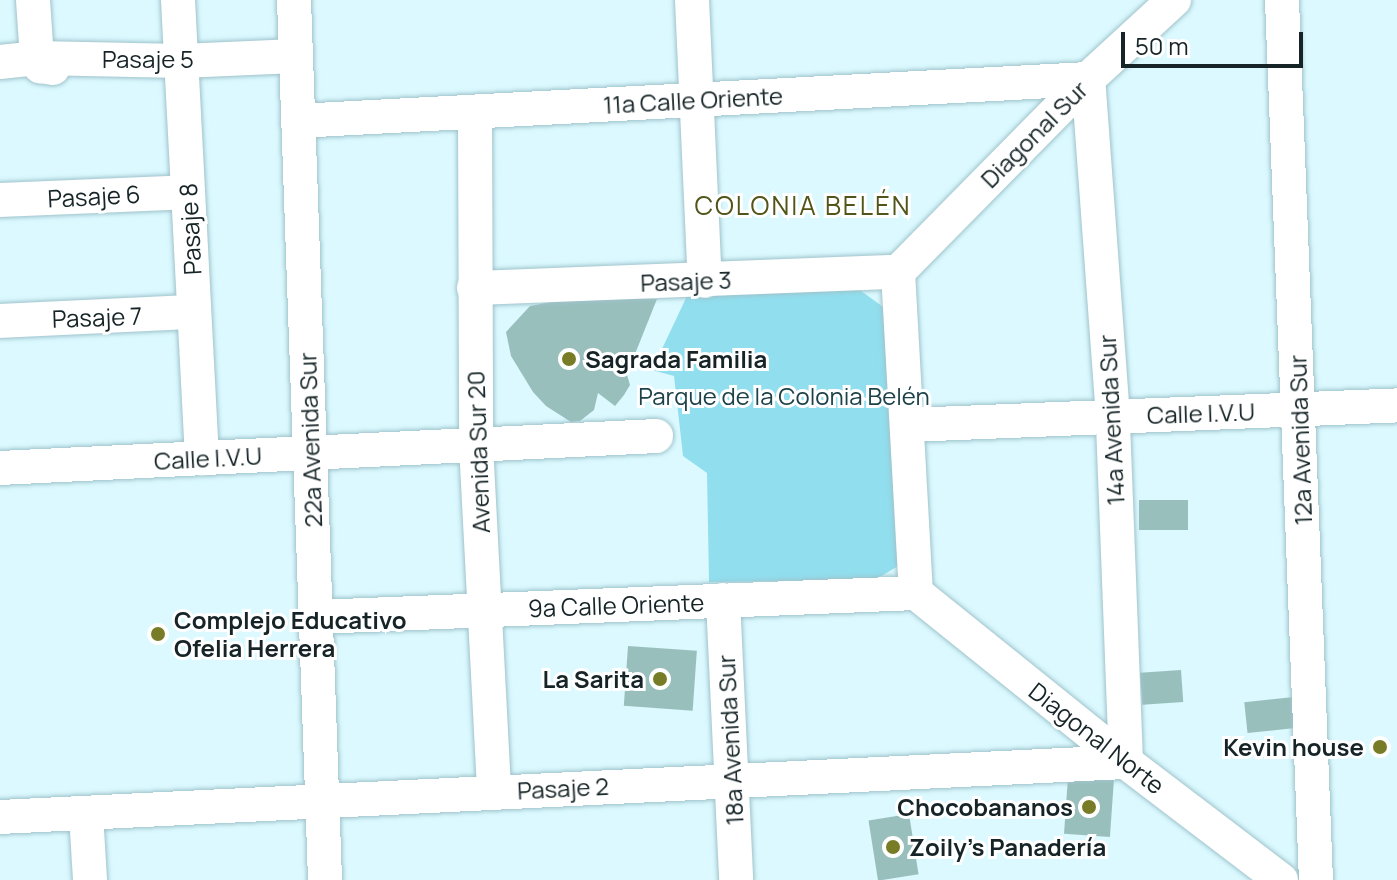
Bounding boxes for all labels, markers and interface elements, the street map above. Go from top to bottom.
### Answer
scale bar [1125,16,1307,66]
text: 50 m [1135,29,1189,62]
street label: Pasaje 5 [102,45,194,73]
street label: Diagonal Sur [975,75,1093,193]
street label: 11a Calle Oriente [602,81,784,119]
street label: Pasaje 6 [47,179,141,213]
street label: Pasaje 8 [173,182,207,276]
district label: COLONIA BELÉN [694,190,912,222]
street label: Pasaje 3 [640,265,732,297]
street label: Pasaje 7 [51,301,143,333]
street label: 14a Avenida Sur [1092,334,1130,506]
place label: Sagrada Familia [585,345,767,373]
marker: Sagrada Familia [560,350,578,368]
street label: 22a Avenida Sur [293,352,327,528]
street label: 12a Avenida Sur [1283,354,1317,526]
street label: Avenida Sur 20 [461,370,495,534]
park label: Parque de la Colonia Belén [638,382,930,410]
street label: Calle I.V.U [1146,397,1256,429]
street label: Calle I.V.U [153,441,263,475]
street label: 9a Calle Oriente [527,588,705,622]
place label: Complejo Educativo Ofelia Herrera [174,606,407,662]
marker: Complejo Educativo Ofelia Herrera [149,625,167,643]
street label: 18a Avenida Sur [711,654,749,826]
place label: La Sarita [542,665,644,693]
marker: La Sarita [651,670,669,688]
street label: Diagonal Norte [1024,676,1170,800]
place label: Kevin house [1223,733,1364,761]
marker: Kevin house [1371,738,1389,756]
street label: Pasaje 2 [516,771,610,805]
place label: Chocobananos [897,793,1073,821]
marker: Chocobananos [1080,798,1098,816]
place label: Zoily's Panadería [909,833,1106,861]
marker: Zoily's Panadería [884,838,902,856]

